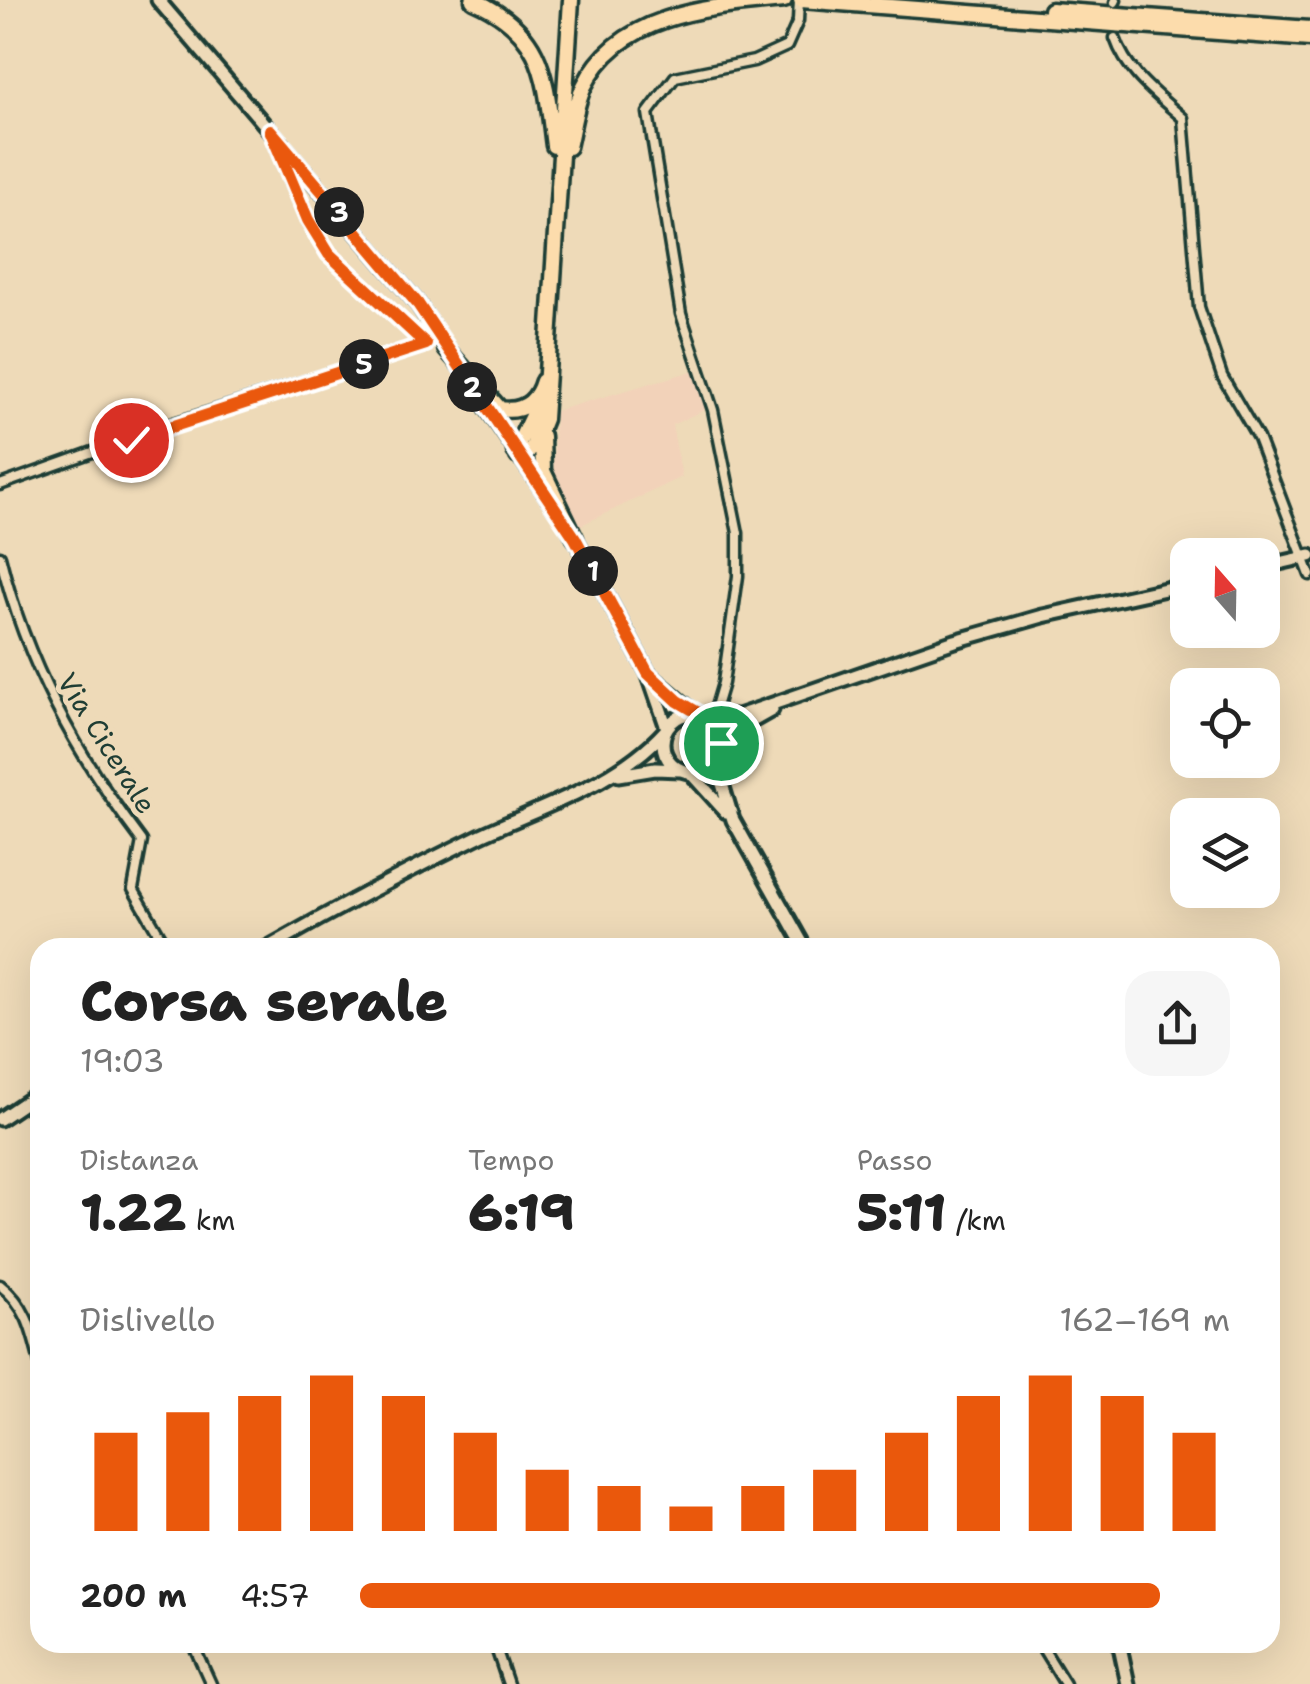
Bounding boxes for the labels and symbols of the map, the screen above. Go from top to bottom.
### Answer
pin: 3 [314,187,364,237]
pin: 5 [339,339,389,389]
pin: 2 [447,362,497,412]
pin [89,398,174,483]
north arrow [1170,538,1280,648]
pin: 1 [568,546,618,596]
street label: Via Cicerale [49,665,165,821]
pin [679,701,764,786]

